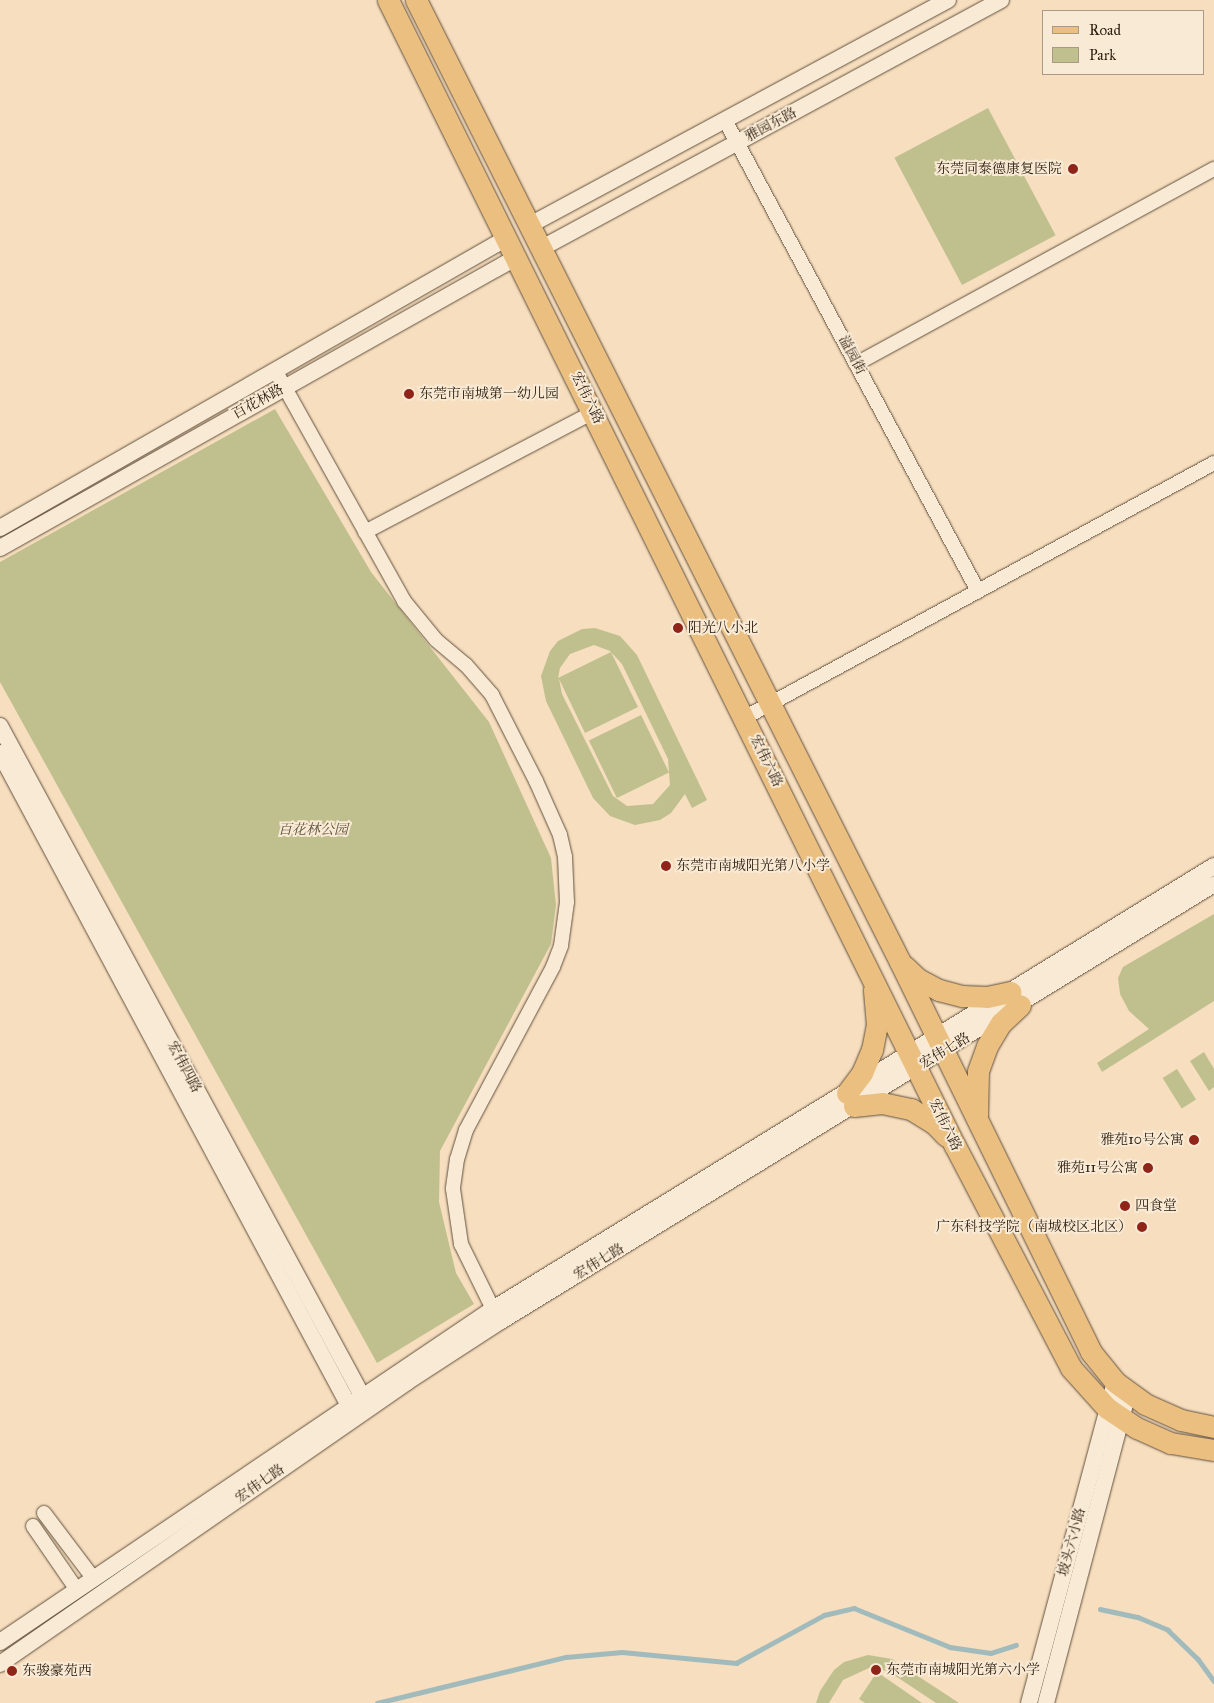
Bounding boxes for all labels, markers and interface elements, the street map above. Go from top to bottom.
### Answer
legend [1042,10,1204,75]
text: Road [1089,21,1121,39]
text: Park [1089,46,1116,64]
street label: 雅园东路 [742,104,800,146]
place label: 东莞同泰德康复医院 [936,161,1062,177]
marker: 东莞同泰德康复医院 [1066,162,1080,176]
street label: 溢园街 [835,333,869,377]
street label: 宏伟六路 [567,369,607,427]
street label: 百花林路 [229,381,287,423]
place label: 东莞市南城第一幼儿园 [419,386,559,402]
marker: 东莞市南城第一幼儿园 [403,388,415,400]
place label: 阳光八小北 [688,620,758,636]
marker: 阳光八小北 [672,622,684,634]
street label: 宏伟六路 [746,732,786,790]
park label: 百花林公园 [278,822,348,838]
place label: 东莞市南城阳光第八小学 [676,858,830,874]
marker: 东莞市南城阳光第八小学 [660,860,672,872]
street label: 宏伟七路 [917,1029,973,1073]
street label: 宏伟四路 [163,1038,205,1096]
street label: 宏伟六路 [925,1096,965,1154]
place label: 雅苑10号公寓 [1100,1132,1184,1148]
marker: 雅苑10号公寓 [1188,1134,1200,1146]
place label: 雅苑11号公寓 [1057,1160,1138,1176]
marker: 雅苑11号公寓 [1142,1162,1154,1174]
place label: 四食堂 [1135,1198,1177,1214]
marker: 四食堂 [1119,1200,1131,1212]
place label: 广东科技学院（南城校区北区） [936,1219,1132,1235]
marker: 广东科技学院（南城校区北区） [1136,1221,1148,1233]
street label: 宏伟七路 [571,1240,627,1284]
street label: 宏伟七路 [232,1461,288,1507]
street label: 坡头六小路 [1055,1506,1089,1578]
place label: 东莞市南城阳光第六小学 [886,1662,1040,1678]
place label: 东骏豪苑西 [22,1663,92,1679]
marker: 东莞市南城阳光第六小学 [870,1664,882,1676]
marker: 东骏豪苑西 [6,1665,18,1677]

